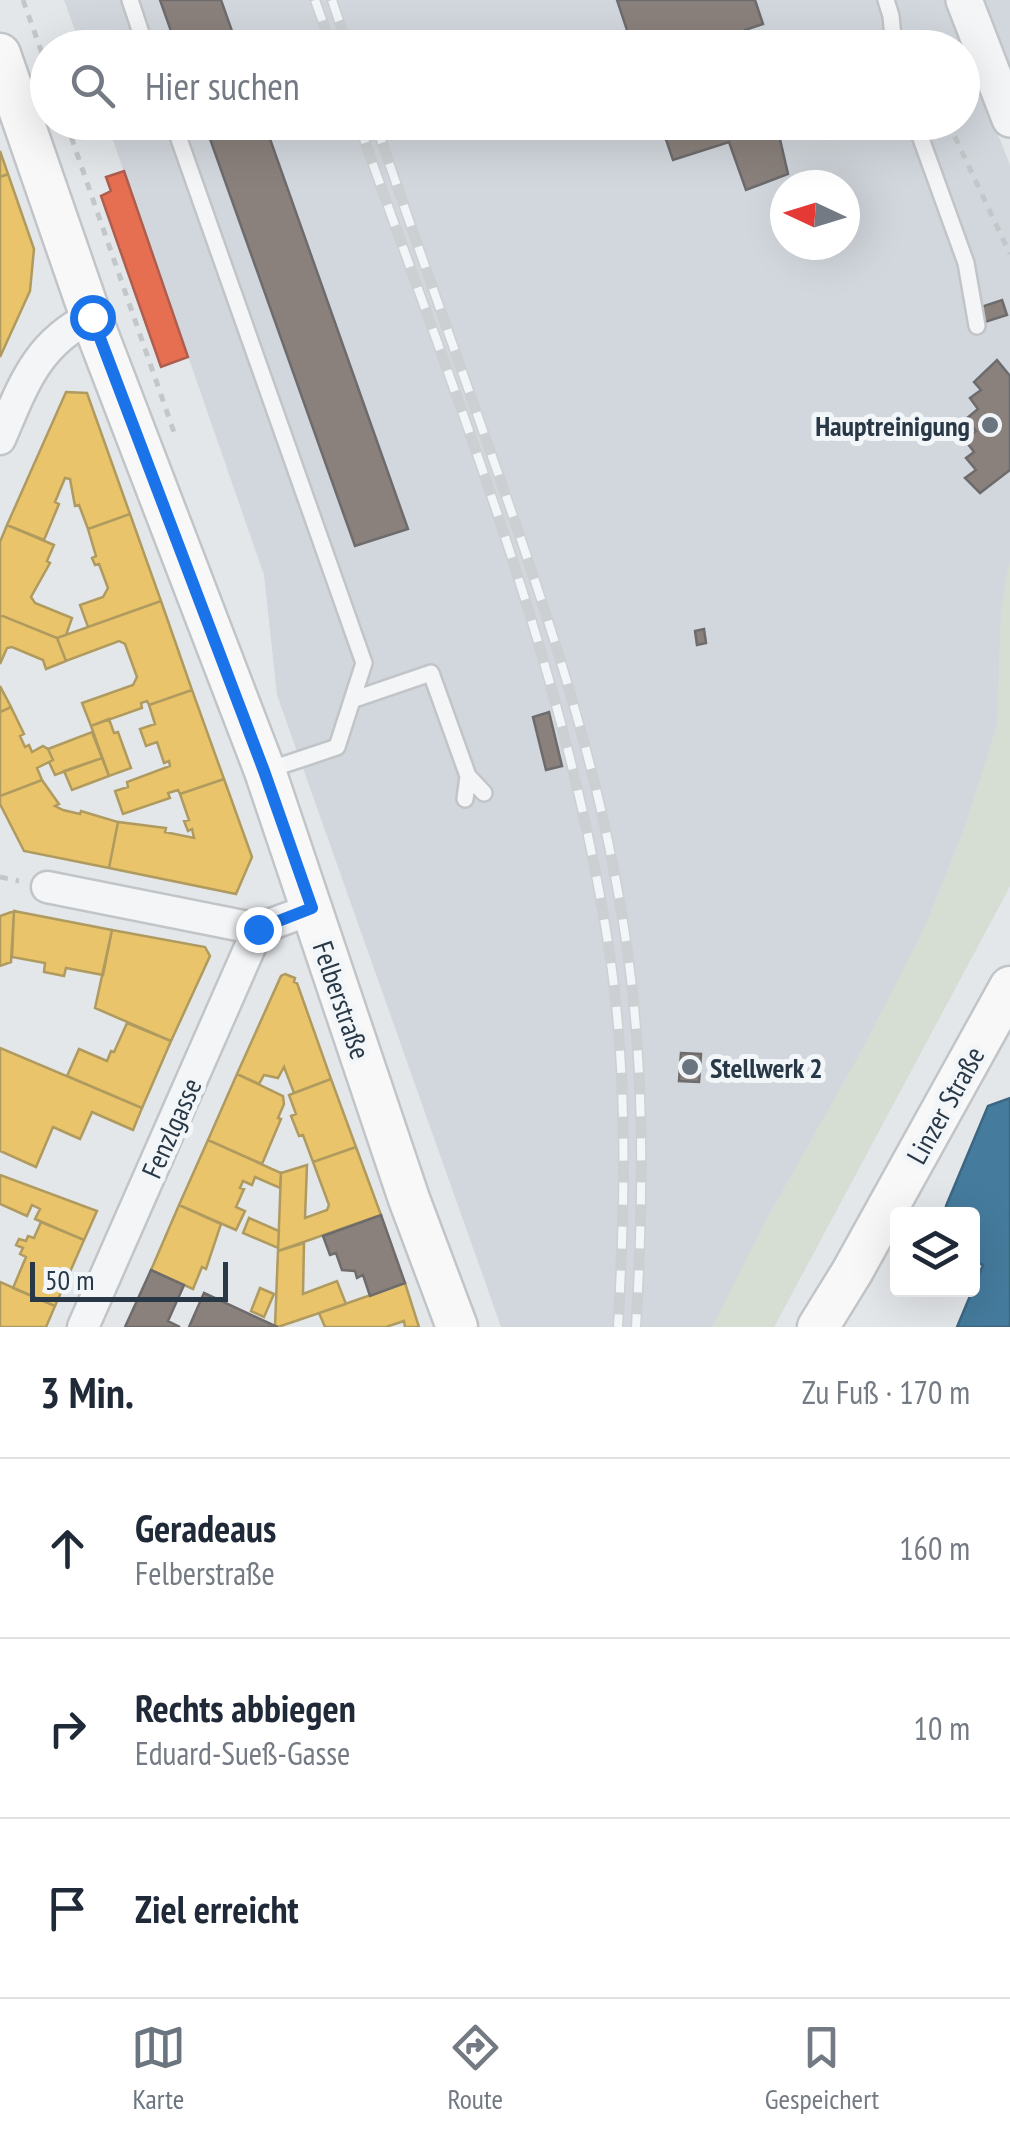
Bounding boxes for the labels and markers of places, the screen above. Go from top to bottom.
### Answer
place label: Hauptreinigung [815,407,970,444]
marker: Hauptreinigung [979,414,1001,436]
place label: Stellwerk 2 [710,1049,823,1086]
marker: Stellwerk 2 [679,1056,701,1078]

